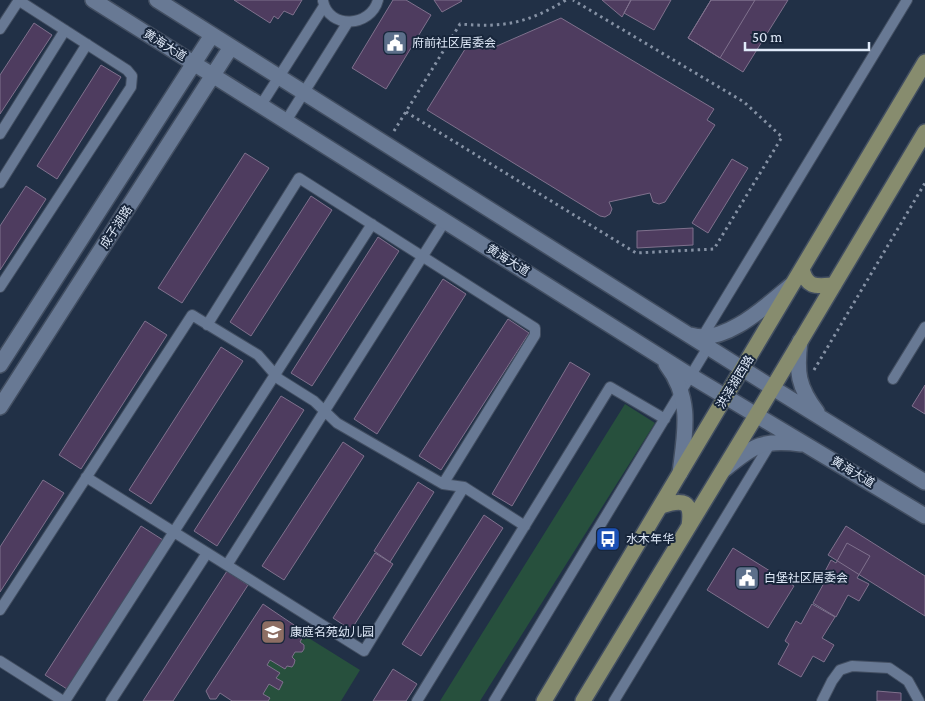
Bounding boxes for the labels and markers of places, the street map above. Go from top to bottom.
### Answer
public building icon: 府前社区居委会 [382,30,408,56]
place label: 府前社区居委会 [412,36,496,50]
bus stop icon: 水木年华 [595,526,621,552]
place label: 水木年华 [626,532,674,546]
public building icon: 白堡社区居委会 [734,565,760,591]
place label: 白堡社区居委会 [764,571,848,585]
school or university icon: 康庭名苑幼儿园 [260,619,286,645]
place label: 康庭名苑幼儿园 [290,625,374,639]

